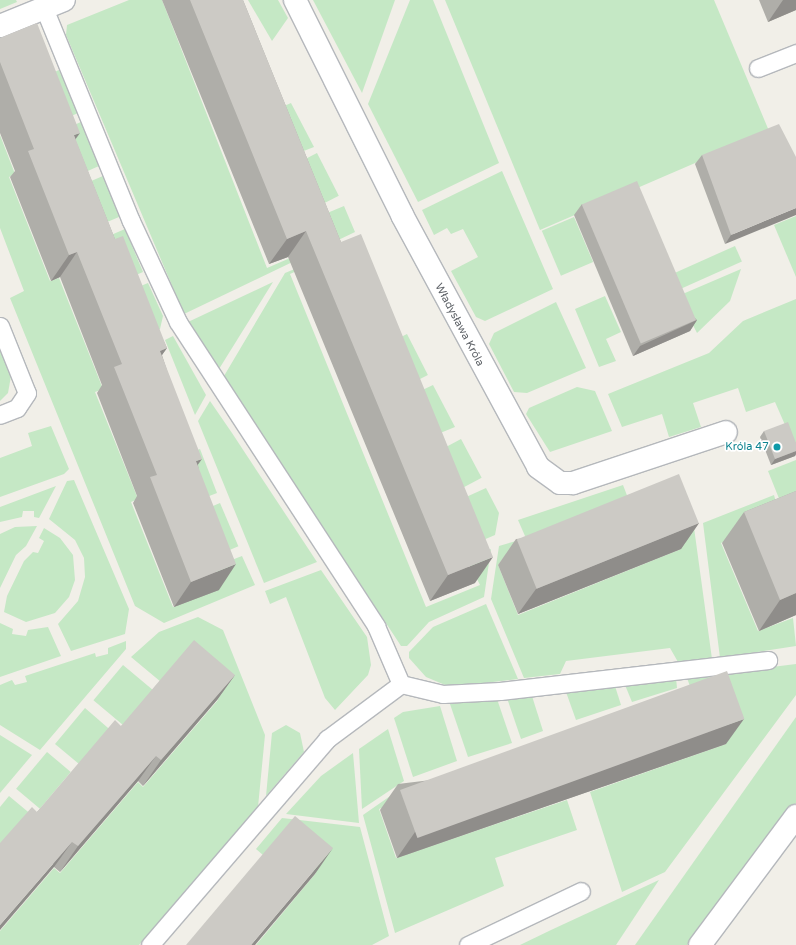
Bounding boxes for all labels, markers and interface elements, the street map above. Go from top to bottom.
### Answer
street label: Władysława Króla [432,281,486,369]
place label: Króla 47 [725,440,769,454]
marker: Króla 47 [772,442,782,452]

